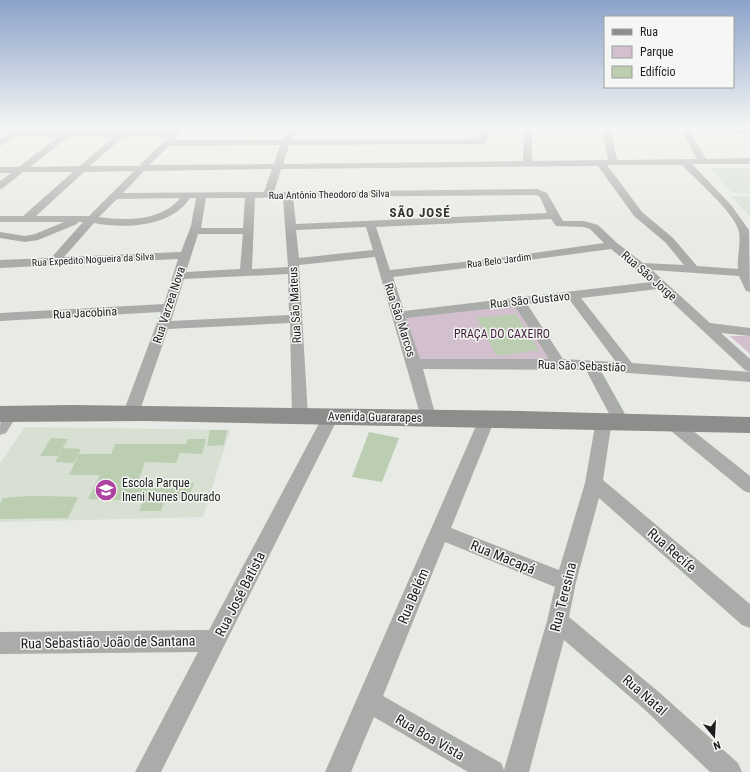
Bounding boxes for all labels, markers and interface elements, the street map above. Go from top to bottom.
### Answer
legend [604,16,734,88]
text: Rua [640,25,658,39]
text: Parque [640,45,674,59]
text: Edifício [640,65,676,79]
street label: Rua Antônio Theodoro da Silva [269,188,390,201]
district label: SÃO JOSÉ [389,205,451,220]
street label: Rua São Jorge [619,248,680,304]
street label: Rua Expedito Nogueira da Silva [32,251,155,268]
street label: Rua Belo Jardim [466,251,532,270]
street label: Rua Varzea Nova [150,265,188,345]
street label: Rua São Mateus [286,266,304,344]
street label: Rua São Marcos [381,281,419,359]
street label: Rua São Gustavo [489,289,571,311]
street label: Rua Jacobina [53,304,118,322]
park label: PRAÇA DO CAXEIRO [454,327,550,341]
street label: Rua São Sebastião [538,357,626,375]
street label: Avenida Guararapes [328,409,422,425]
place label: Escola Parque Ineni Nunes Dourado [122,476,220,504]
school or university icon: Escola Parque Ineni Nunes Dourado [93,477,119,503]
street label: Rua Recife [645,525,700,576]
street label: Rua Macapá [468,537,538,577]
street label: Rua José Batista [212,549,268,639]
street label: Rua Teresina [547,561,579,633]
street label: Rua Belém [394,566,432,626]
street label: Rua Sebastião João de Santana [20,632,196,652]
street label: Rua Natal [620,671,670,719]
street label: Rua Boa Vista [393,711,467,763]
north arrow [694,716,734,756]
text: N [711,738,722,752]

